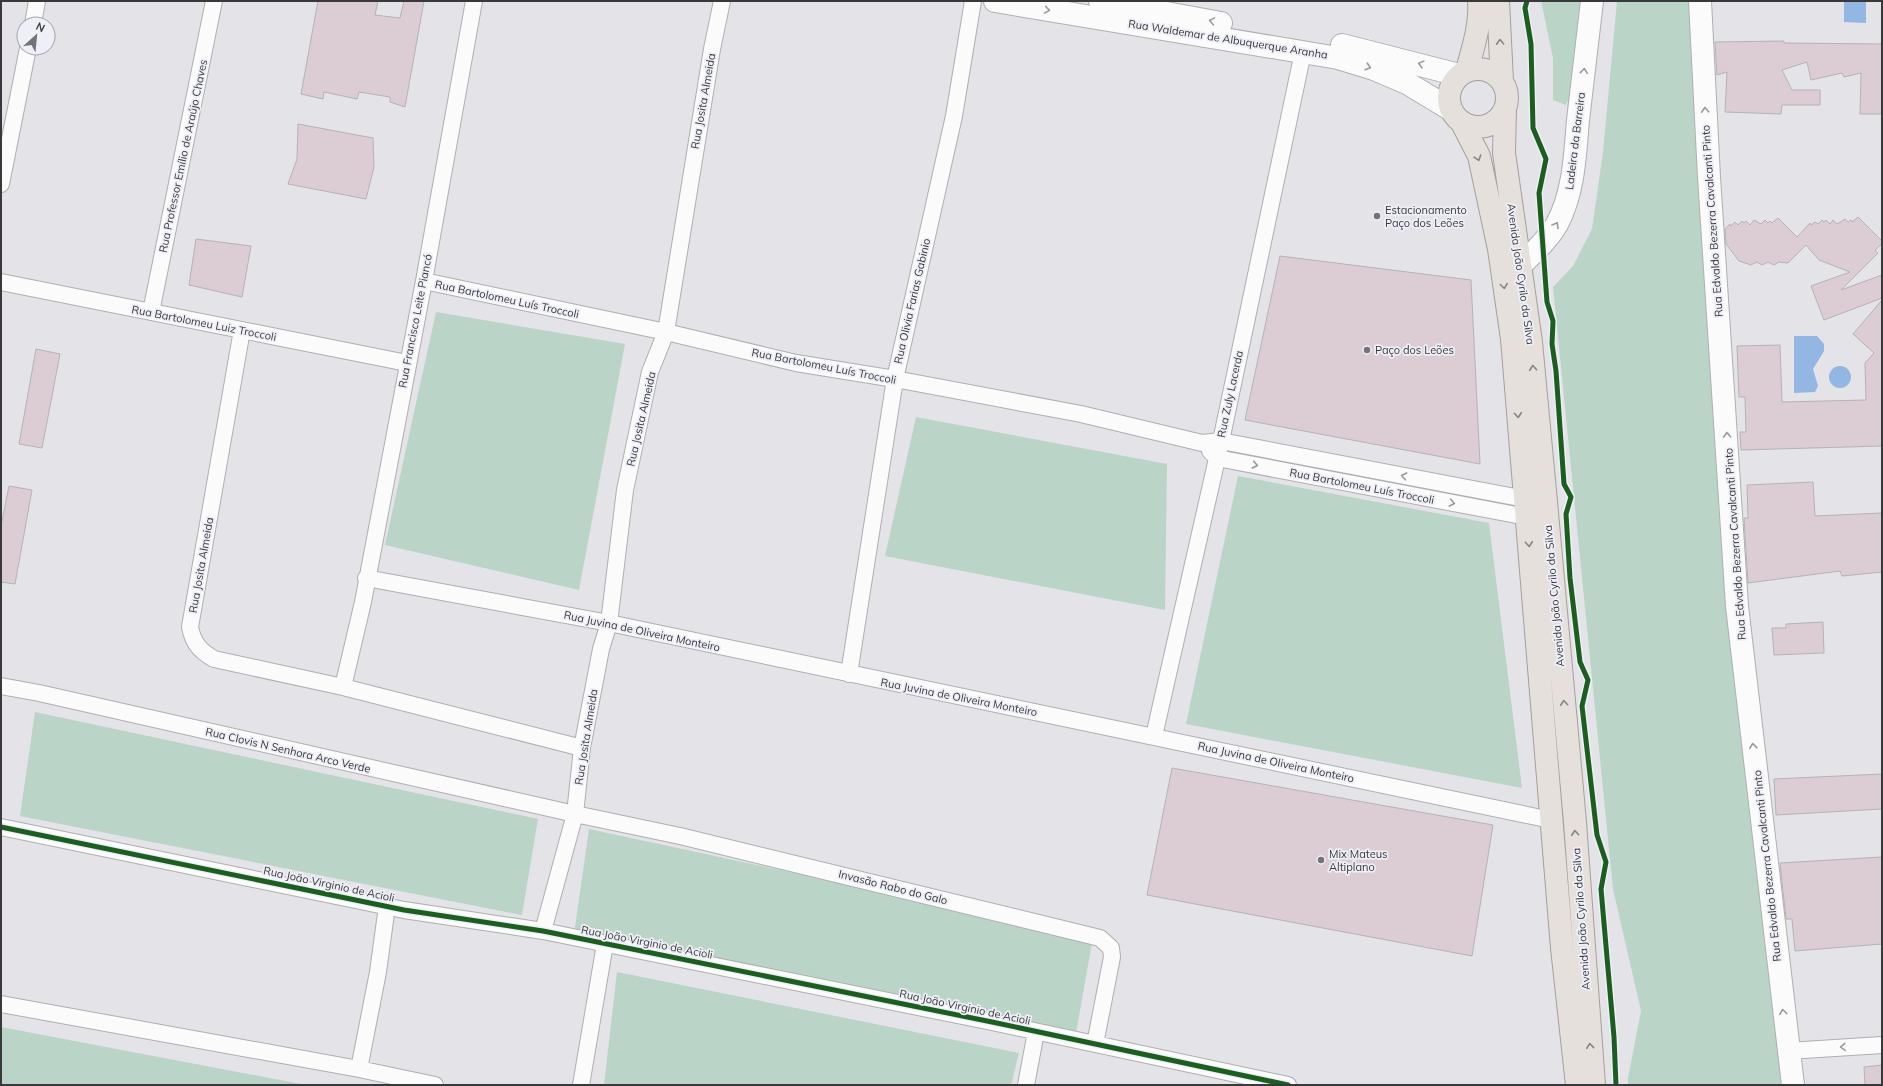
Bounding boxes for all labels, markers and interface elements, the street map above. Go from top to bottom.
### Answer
one-way arrow [1044,5,1050,13]
north arrow [16,16,56,56]
street label: Rua Waldemar de Albuquerque Aranha [1127,16,1329,62]
one-way arrow [1208,18,1215,26]
text: N [34,19,47,35]
one-way arrow [1496,39,1505,45]
street label: Rua Josita Almeida [688,52,718,150]
street label: Rua Professor Emílio de Araújo Chaves [156,58,210,254]
one-way arrow [1418,60,1425,69]
one-way arrow [1364,62,1371,71]
one-way arrow [1579,68,1588,74]
street label: Ladeira da Barreira [1562,91,1588,191]
one-way arrow [1701,107,1710,113]
street label: Rua Edvaldo Bezerra Cavalcanti Pinto [1698,124,1726,318]
one-way arrow [1473,155,1482,162]
place label: Estacionamento Paço dos Leões [1385,203,1467,230]
street label: Avenida João Cyrilo da Silva [1504,203,1538,345]
marker: Estacionamento Paço dos Leões [1372,211,1382,221]
one-way arrow [1551,222,1558,229]
street label: Rua Olivia Farias Gabinio [891,237,933,365]
street label: Rua Francisco Leite Piancó [395,253,435,389]
street label: Rua Bartolomeu Luís Troccoli [434,277,580,321]
one-way arrow [1499,283,1508,289]
street label: Rua Bartolomeu Luiz Troccoli [130,302,278,344]
place label: Paço dos Leões [1375,343,1454,357]
street label: Rua Bartolomeu Luís Troccoli [751,345,897,387]
marker: Paço dos Leões [1362,345,1372,355]
street label: Rua Zuly Lacerda [1214,349,1246,439]
one-way arrow [1529,365,1538,371]
street label: Rua Josita Almeida [623,370,659,468]
one-way arrow [1514,412,1523,418]
one-way arrow [1723,432,1731,438]
street label: Rua Edvaldo Bezerra Cavalcanti Pinto [1721,447,1749,641]
one-way arrow [1252,461,1258,469]
street label: Rua Bartolomeu Luís Troccoli [1289,465,1435,507]
one-way arrow [1401,472,1408,481]
one-way arrow [1448,498,1455,506]
street label: Rua Josita Almeida [186,516,216,614]
street label: Avenida João Cyrilo da Silva [1541,524,1567,668]
one-way arrow [1525,541,1534,548]
street label: Rua Juvina de Oliveira Monteiro [563,608,721,654]
street label: Rua Juvina de Oliveira Monteiro [879,675,1039,719]
street label: Rua Josita Almeida [572,688,600,786]
one-way arrow [1560,700,1569,706]
street label: Rua Clovis N Senhora Arco Verde [204,724,372,776]
street label: Rua Juvina de Oliveira Monteiro [1197,739,1355,785]
one-way arrow [1749,743,1758,749]
street label: Rua Edvaldo Bezerra Cavalcanti Pinto [1750,770,1784,962]
one-way arrow [1571,830,1580,836]
place label: Mix Mateus Altiplano [1329,847,1387,874]
street label: Avenida João Cyrilo da Silva [1569,848,1593,990]
marker: Mix Mateus Altiplano [1316,855,1326,865]
street label: Rua João Virginio de Acioli [262,863,396,905]
street label: Invasão Rabo do Galo [837,867,949,907]
street label: Rua João Virginio de Acioli [580,922,714,962]
street label: Rua João Virginio de Acioli [898,986,1032,1028]
one-way arrow [1779,1009,1788,1015]
one-way arrow [1585,1043,1594,1049]
one-way arrow [1840,1043,1846,1052]

